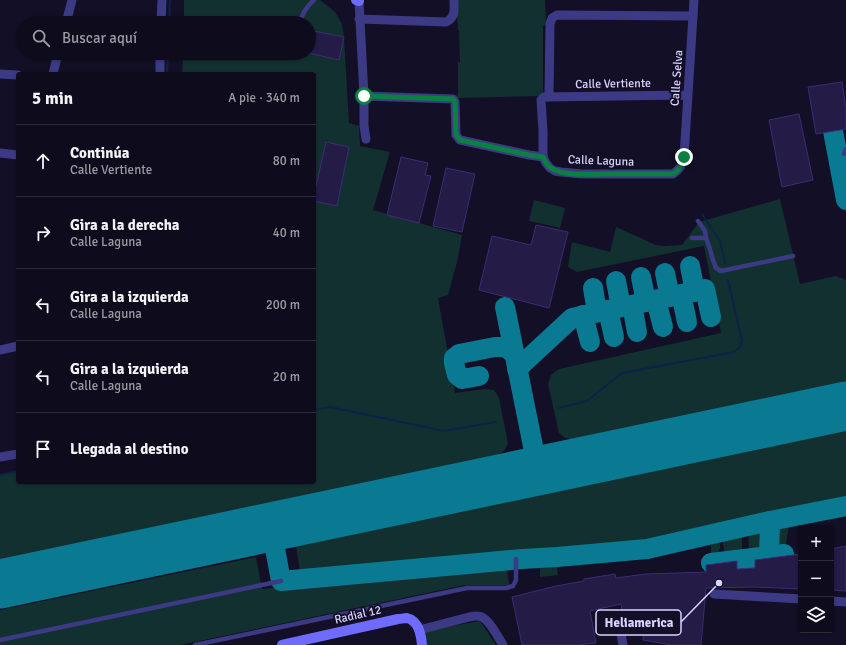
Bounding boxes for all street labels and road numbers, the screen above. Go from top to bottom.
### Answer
street label: Calle Selva [668,49,686,107]
street label: Calle Vertiente [575,76,651,92]
street label: Calle Laguna [568,152,634,170]
street label: Radial 12 [333,602,383,628]

